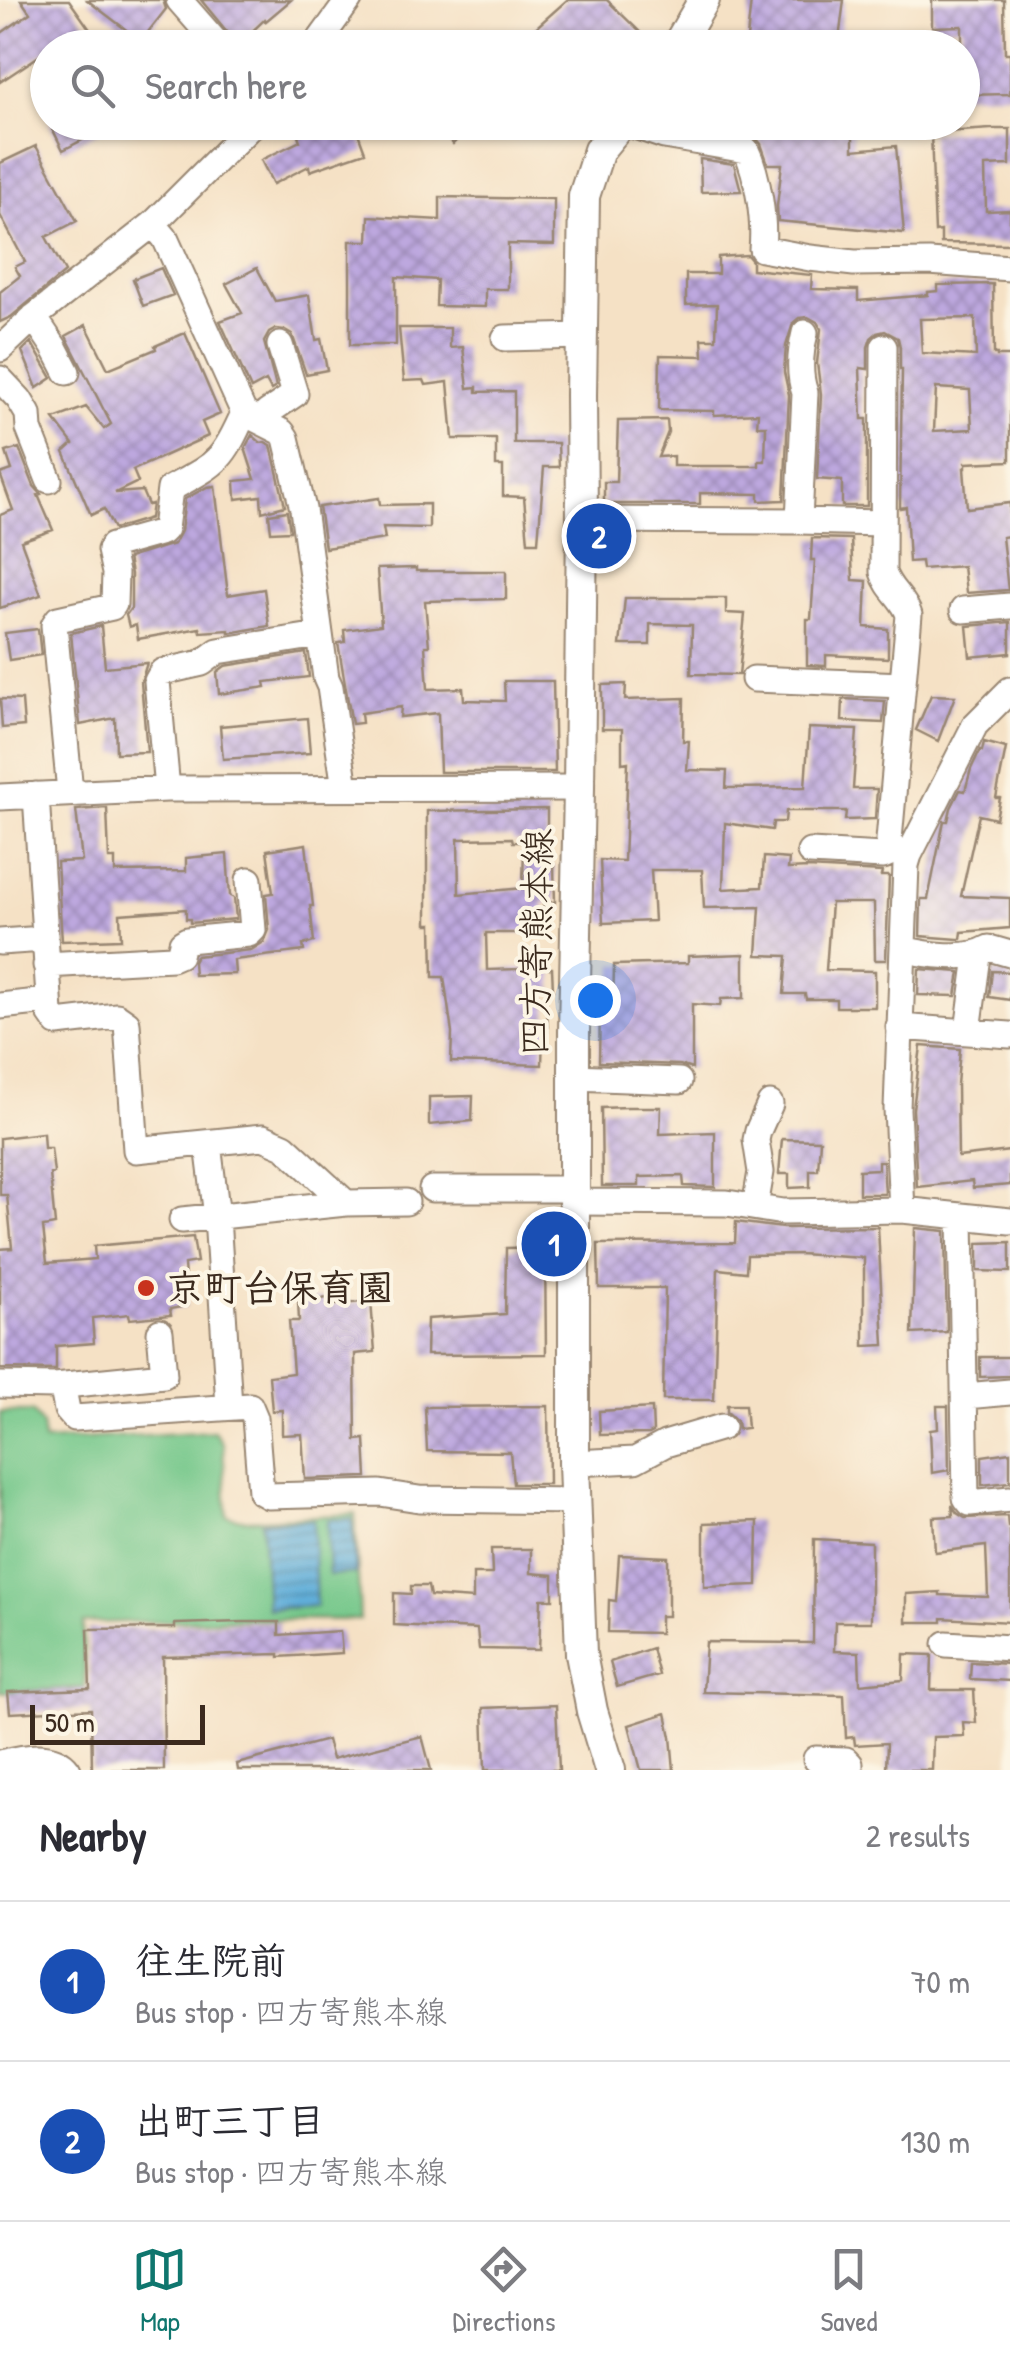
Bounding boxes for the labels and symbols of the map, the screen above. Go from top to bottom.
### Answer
pin: 2 [566,498,632,574]
street label: 四方寄熊本線 [507,828,563,1056]
your location [570,975,621,1026]
pin: 1 [522,1206,586,1282]
place label: 京町台保育園 [166,1261,394,1313]
marker: 京町台保育園 [135,1277,157,1299]
scale bar [30,1700,205,1744]

